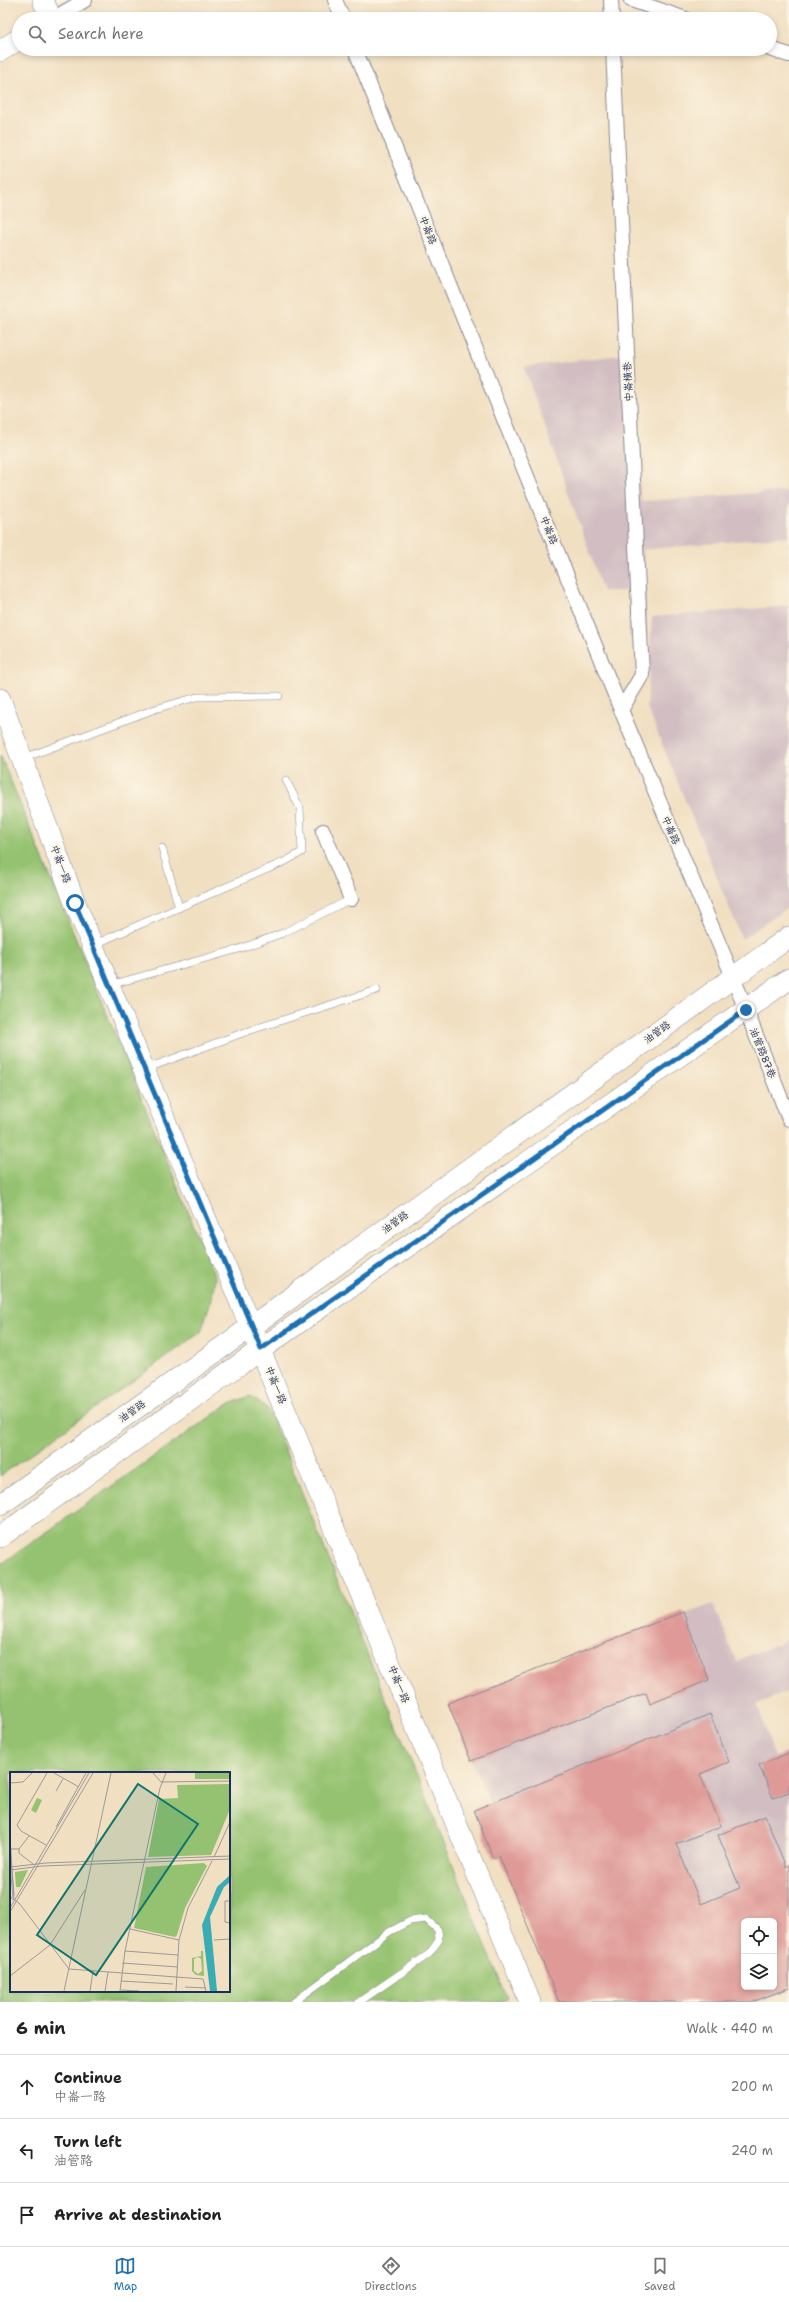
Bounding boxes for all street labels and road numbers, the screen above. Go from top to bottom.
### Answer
street label: 中崙路 [416,214,440,246]
street label: 中崙橫巷 [620,361,636,402]
street label: 中崙路 [537,514,561,546]
street label: 中崙路 [659,814,683,846]
street label: 中崙一路 [48,843,74,885]
street label: 油管路 [641,1018,673,1046]
street label: 油管路87巷 [747,1026,779,1081]
street label: 油管路 [379,1208,411,1236]
street label: 中崙一路 [262,1364,290,1406]
street label: 油管路 [116,1397,148,1425]
street label: 中崙一路 [385,1663,413,1705]

